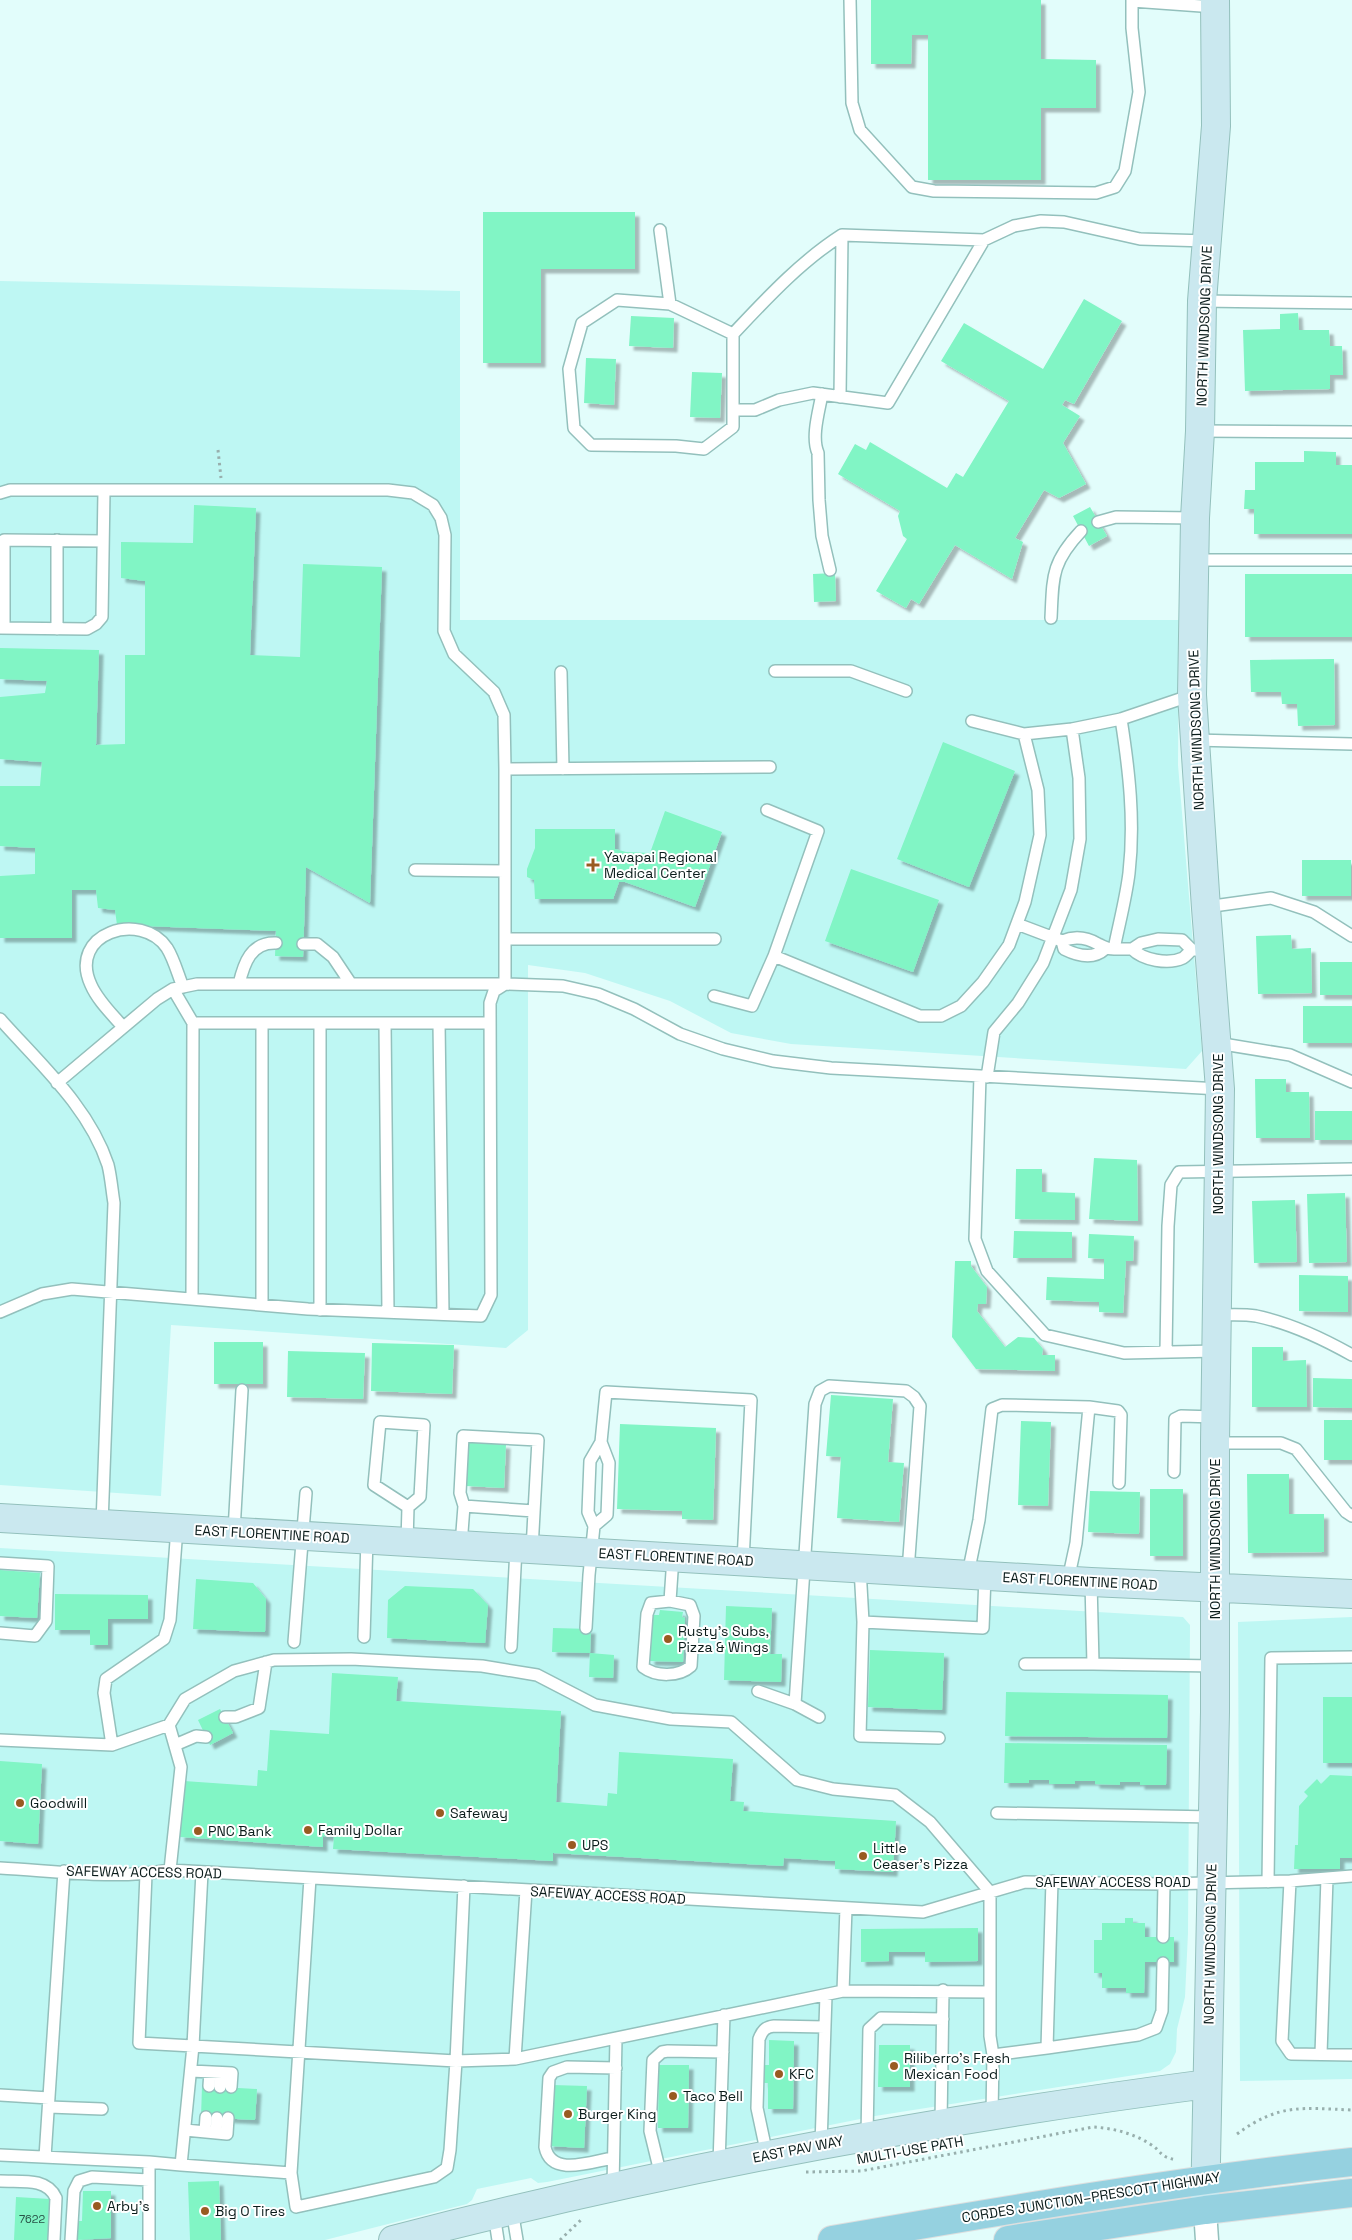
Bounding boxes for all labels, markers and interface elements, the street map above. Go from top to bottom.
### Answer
street label: NORTH WINDSONG DRIVE [1192,245,1216,407]
street label: NORTH WINDSONG DRIVE [1184,649,1208,811]
place label: Yavapai Regional Medical Center [604,848,717,882]
marker: Yavapai Regional Medical Center [586,858,600,872]
street label: NORTH WINDSONG DRIVE [1209,1054,1227,1214]
street label: NORTH WINDSONG DRIVE [1206,1459,1224,1619]
street label: EAST FLORENTINE ROAD [194,1521,350,1547]
street label: EAST FLORENTINE ROAD [598,1544,754,1570]
street label: EAST FLORENTINE ROAD [1002,1568,1158,1594]
place label: Rusty's Subs, Pizza & Wings [678,1622,769,1656]
marker: Rusty's Subs, Pizza & Wings [662,1633,674,1645]
place label: Goodwill [30,1794,87,1812]
marker: Goodwill [14,1797,26,1809]
place label: Safeway [450,1804,508,1822]
marker: Safeway [434,1807,446,1819]
place label: Family Dollar [318,1821,403,1839]
place label: PNC Bank [208,1822,272,1840]
marker: Family Dollar [302,1824,314,1836]
marker: PNC Bank [192,1825,204,1837]
place label: UPS [582,1836,608,1854]
marker: UPS [566,1839,578,1851]
place label: Little Ceaser's Pizza [873,1839,968,1873]
marker: Little Ceaser's Pizza [857,1850,869,1862]
street label: SAFEWAY ACCESS ROAD [66,1862,222,1882]
street label: NORTH WINDSONG DRIVE [1200,1863,1220,2024]
street label: SAFEWAY ACCESS ROAD [1035,1873,1191,1891]
street label: SAFEWAY ACCESS ROAD [530,1882,686,1908]
place label: Riliberro’s Fresh Mexican Food [904,2049,1010,2083]
marker: Riliberro’s Fresh Mexican Food [888,2060,900,2072]
place label: KFC [789,2065,814,2083]
marker: KFC [773,2068,785,2080]
place label: Taco Bell [683,2087,743,2105]
marker: Taco Bell [667,2090,679,2102]
place label: Burger King [578,2105,657,2123]
marker: Burger King [562,2108,574,2120]
street label: EAST PAV WAY [751,2131,845,2167]
street label: MULTI-USE PATH [855,2132,965,2168]
street label: CORDES JUNCTION–PRESCOTT HIGHWAY [960,2168,1222,2226]
place label: Arby's [107,2197,150,2215]
marker: Arby's [91,2200,103,2212]
place label: Big O Tires [215,2202,285,2220]
marker: Big O Tires [199,2205,211,2217]
house number: 7622 [19,2212,45,2226]

